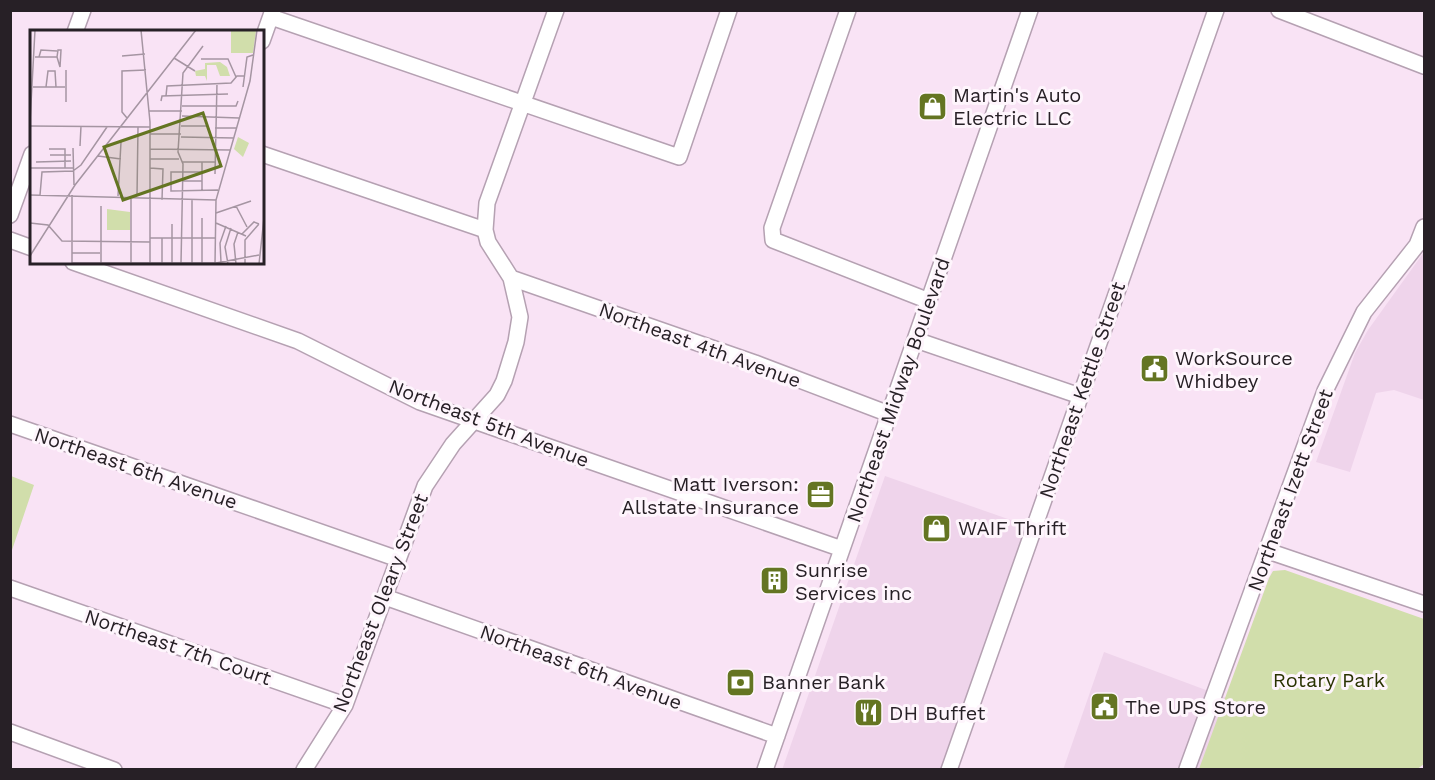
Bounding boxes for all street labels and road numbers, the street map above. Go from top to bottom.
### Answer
street label: Northeast Midway Boulevard [841,254,955,526]
street label: Northeast Kettle Street [1034,278,1131,501]
street label: Northeast 4th Avenue [596,297,804,393]
street label: Northeast 5th Avenue [385,374,593,472]
street label: Northeast Izett Street [1242,385,1338,594]
street label: Northeast 6th Avenue [31,422,241,514]
street label: Northeast Oleary Street [327,490,433,716]
street label: Northeast 7th Court [82,604,275,690]
street label: Northeast 6th Avenue [477,619,685,715]

